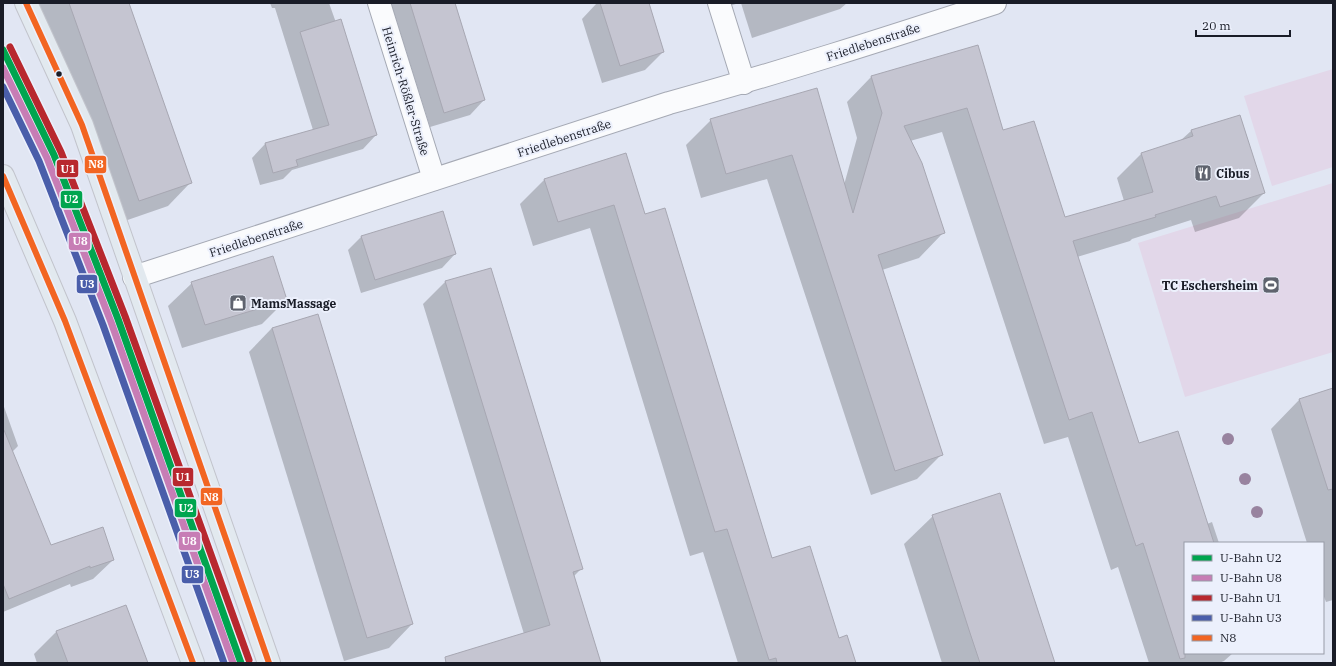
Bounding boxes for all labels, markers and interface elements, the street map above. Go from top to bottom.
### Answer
scale bar [1196,12,1290,38]
text: 20 m [1202,18,1231,33]
street label: Friedlebenstraße [824,20,922,64]
street label: Heinrich-Rößler-Straße [379,25,433,157]
unlabelled marker [54,69,64,79]
street label: Friedlebenstraße [515,116,613,160]
line badge: N8 [84,155,107,174]
text: N8 [88,157,104,171]
line badge: U1 [56,159,79,178]
text: U1 [60,162,76,176]
restaurant icon: Cibus [1193,163,1213,183]
place label: Cibus [1216,166,1249,181]
line badge: U2 [60,190,83,209]
text: U2 [63,192,79,206]
street label: Friedlebenstraße [207,216,305,260]
line badge: U8 [68,232,91,251]
text: U8 [72,234,88,248]
line badge: U3 [76,274,98,294]
sports icon: TC Eschersheim [1261,275,1281,295]
text: U3 [79,277,95,291]
place label: TC Eschersheim [1162,278,1258,293]
shop icon: MamsMassage [228,293,248,313]
place label: MamsMassage [251,296,337,311]
line badge: U1 [172,467,194,487]
text: U1 [175,470,191,484]
line badge: N8 [200,487,223,506]
text: N8 [203,490,219,504]
line badge: U2 [174,498,197,518]
text: U2 [178,501,194,515]
line badge: U8 [178,531,201,551]
text: U8 [181,534,197,548]
legend [1184,542,1324,654]
text: U-Bahn U2 [1220,550,1282,565]
line badge: U3 [181,565,204,584]
text: U3 [184,567,200,581]
text: U-Bahn U8 [1220,570,1282,585]
text: U-Bahn U1 [1220,590,1282,605]
text: U-Bahn U3 [1220,610,1282,625]
text: N8 [1220,630,1237,645]

